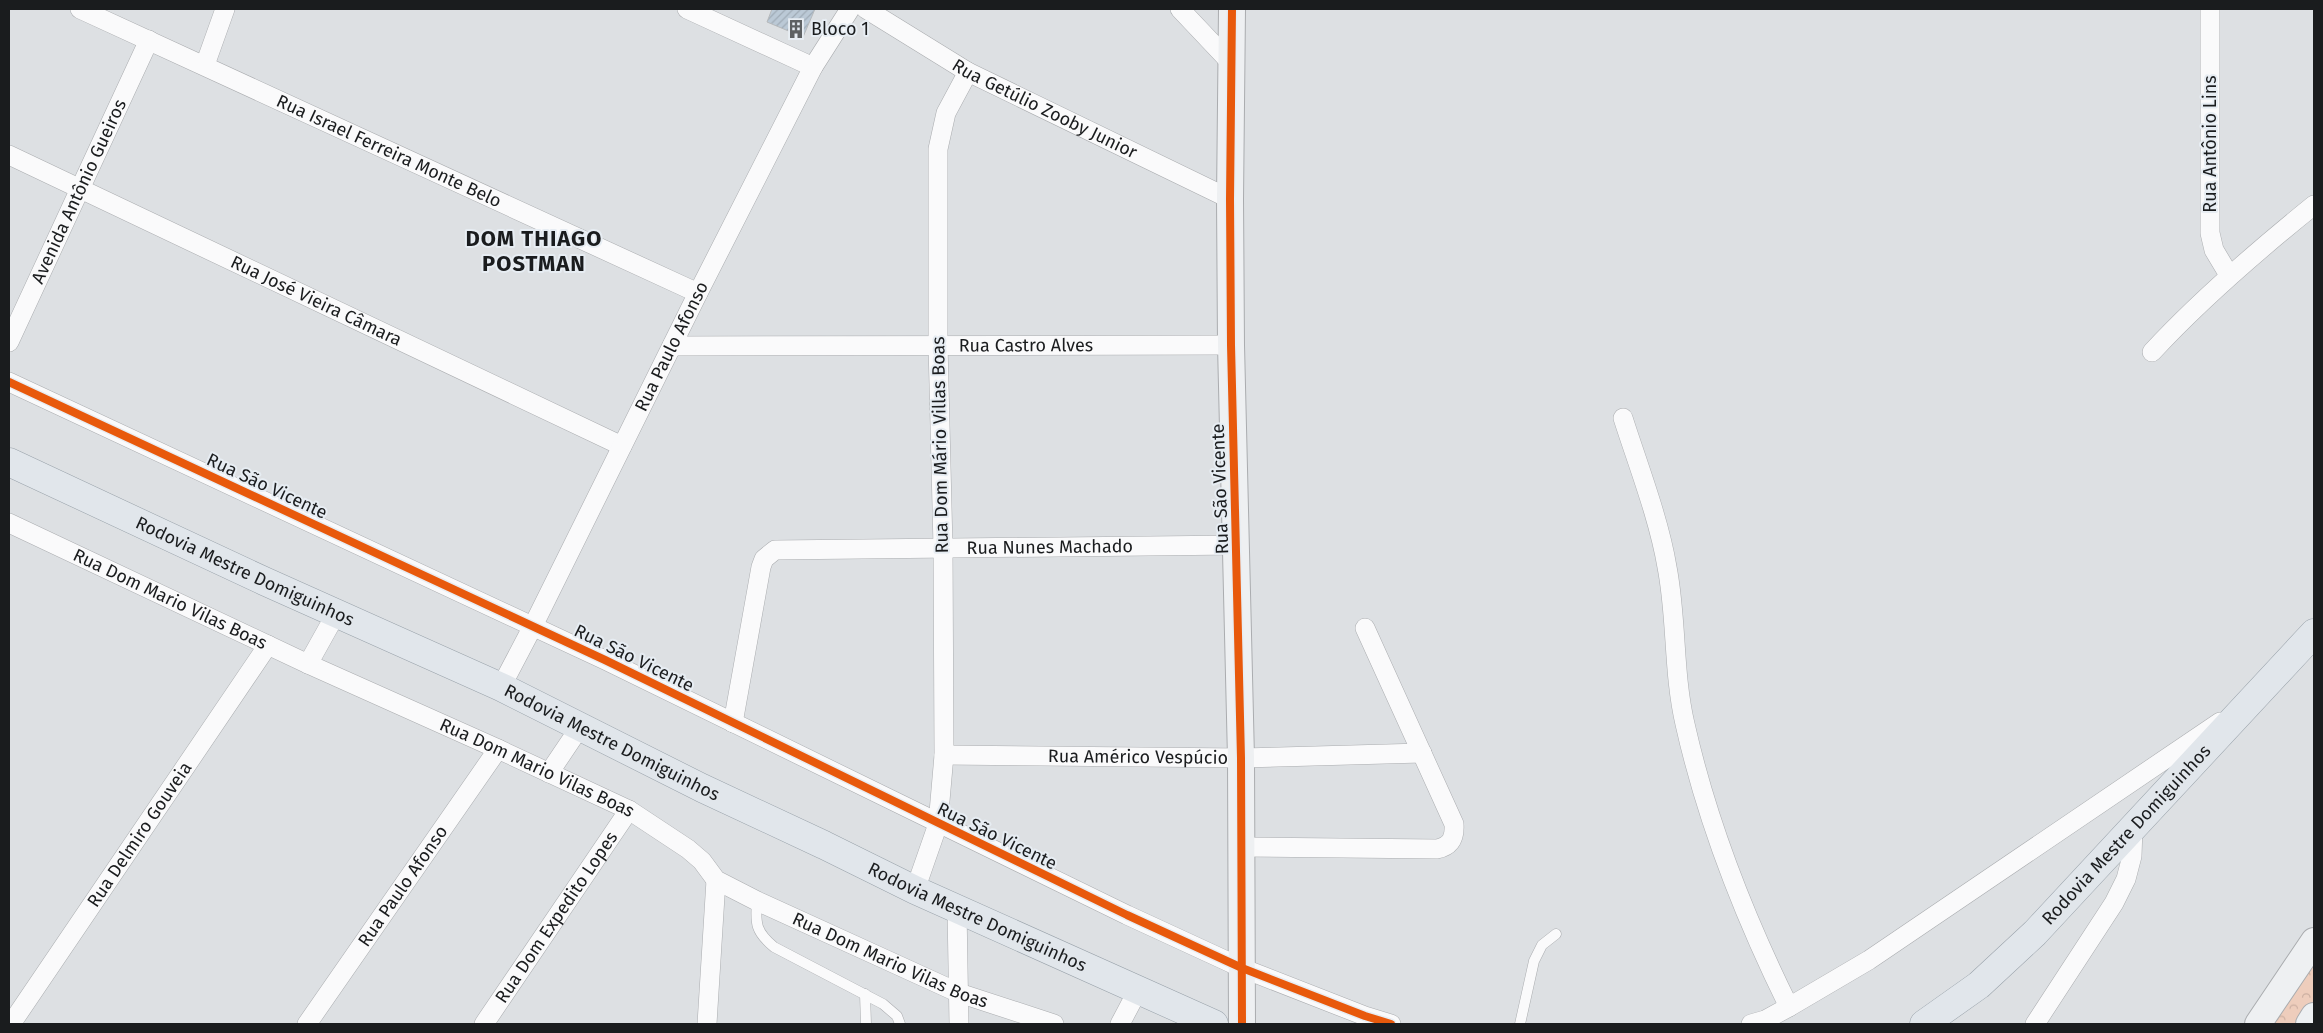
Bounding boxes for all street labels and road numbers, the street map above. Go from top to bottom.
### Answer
street label: Rua Getúlio Zooby Junior [948,54,1141,163]
street label: Rua Antônio Lins [2199,75,2221,213]
street label: Rua Israel Ferreira Monte Belo [273,90,505,212]
street label: Avenida Antônio Gueiros [27,96,131,287]
street label: Rua José Vieira Câmara [227,251,405,351]
street label: Rua Paulo Afonso [630,278,713,415]
street label: Rua Castro Alves [959,334,1093,356]
street label: Rua Dom Mário Villas Boas [927,336,953,554]
street label: Rua São Vicente [1207,423,1233,555]
street label: Rua São Vicente [203,448,331,524]
street label: Rodovia Mestre Domiguinhos [132,512,358,631]
street label: Rua Nunes Machado [966,535,1133,559]
street label: Rua Dom Mario Vilas Boas [70,544,270,654]
street label: Rua São Vicente [571,619,697,697]
street label: Rodovia Mestre Domiguinhos [500,679,723,806]
street label: Rua Dom Mario Vilas Boas [436,713,639,822]
street label: Rodovia Mestre Domiguinhos [2037,740,2215,929]
street label: Rua Américo Vespúcio [1048,745,1228,769]
street label: Rua Delmiro Gouveia [83,758,197,911]
street label: Rua São Vicente [934,797,1060,875]
street label: Rua Paulo Afonso [353,821,452,951]
street label: Rua Dom Expedito Lopes [490,827,622,1007]
street label: Rodovia Mestre Domiguinhos [864,857,1090,976]
street label: Rua Dom Mario Vilas Boas [789,908,991,1013]

